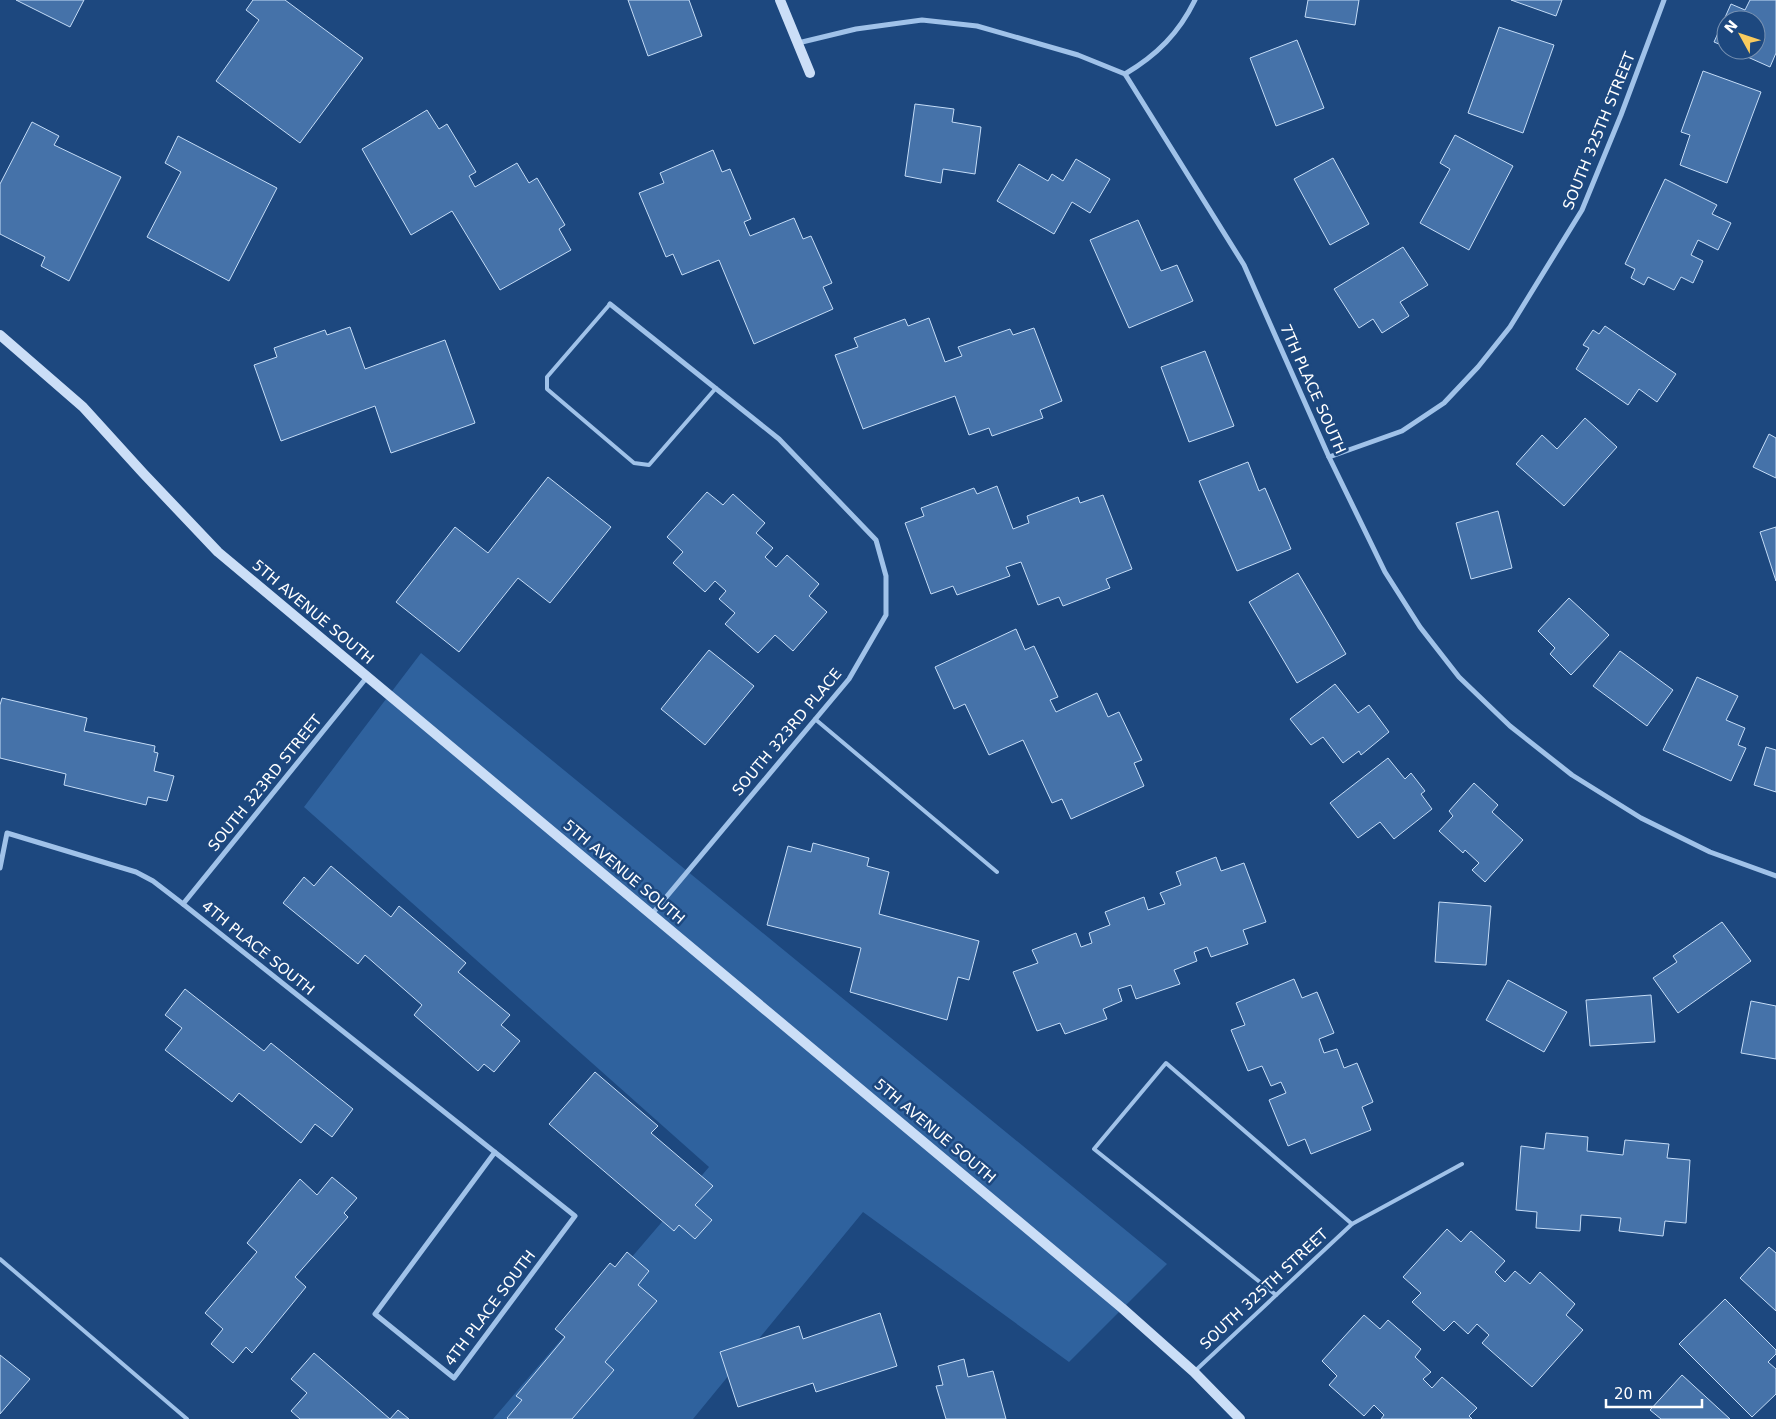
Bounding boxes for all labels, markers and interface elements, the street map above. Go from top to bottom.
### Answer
north arrow [1716,10,1766,60]
text: N [1721,17,1741,36]
street label: SOUTH 325TH STREET [1559,49,1639,213]
street label: 7TH PLACE SOUTH [1276,321,1350,457]
street label: 5TH AVENUE SOUTH [249,556,377,668]
street label: SOUTH 323RD PLACE [728,665,846,799]
street label: SOUTH 323RD STREET [204,711,326,855]
street label: 5TH AVENUE SOUTH [560,816,688,928]
street label: 4TH PLACE SOUTH [198,897,318,999]
street label: 5TH AVENUE SOUTH [871,1075,999,1187]
street label: SOUTH 325TH STREET [1196,1224,1332,1353]
street label: 4TH PLACE SOUTH [441,1247,539,1369]
scale bar [1606,1376,1702,1408]
text: 20 m [1614,1385,1652,1403]

